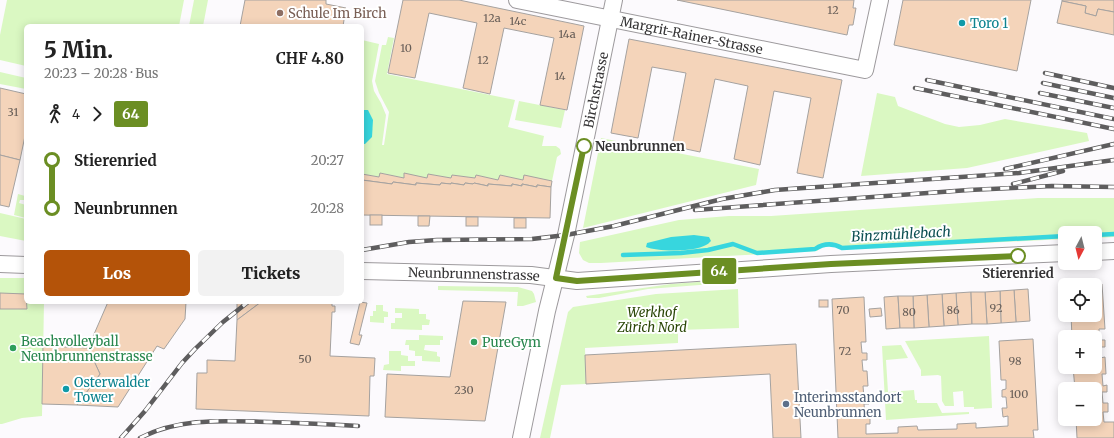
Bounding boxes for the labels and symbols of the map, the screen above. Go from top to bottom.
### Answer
house number: 12 [827,3,839,17]
place label: Schule Im Birch [288,5,387,22]
marker: Schule Im Birch [275,8,285,18]
house number: 12a [483,11,501,25]
street label: Margrit-Rainer-Strasse [619,12,764,58]
house number: 14c [510,14,527,28]
place label: Toro 1 [970,15,1008,32]
marker: Toro 1 [957,18,967,28]
house number: 14a [558,27,576,41]
house number: 10 [400,41,412,55]
street label: Birchstrasse [580,50,612,129]
house number: 12 [477,53,489,67]
house number: 14 [554,69,566,83]
house number: 31 [8,105,18,119]
marker: Neunbrunnen [576,138,592,154]
place label: Neunbrunnen [595,138,685,155]
water label: Binzmühlebach [851,222,951,246]
north arrow [1058,226,1102,270]
marker: Stierenried [1010,248,1026,264]
line badge: 64 [701,258,737,284]
street label: Neunbrunnenstrasse [408,264,541,285]
place label: Stierenried [982,265,1054,282]
house number: 92 [990,301,1002,315]
house number: 70 [836,303,850,317]
house number: 86 [946,303,960,317]
park label: Werkhof Zürich Nord [616,304,687,336]
house number: 80 [902,305,916,319]
place label: Beachvolleyball Neunbrunnenstrasse [21,333,153,365]
place label: PureGym [482,334,541,351]
marker: PureGym [469,337,479,347]
marker: Beachvolleyball Neunbrunnenstrasse [8,343,18,353]
house number: 72 [839,344,851,358]
house number: 50 [298,352,312,366]
house number: 98 [1008,354,1022,368]
place label: Osterwalder Tower [74,374,150,406]
house number: 230 [454,383,474,397]
marker: Osterwalder Tower [61,384,71,394]
house number: 100 [1010,387,1028,401]
place label: Interimsstandort Neunbrunnen [794,389,901,421]
marker: Interimsstandort Neunbrunnen [781,399,791,409]

